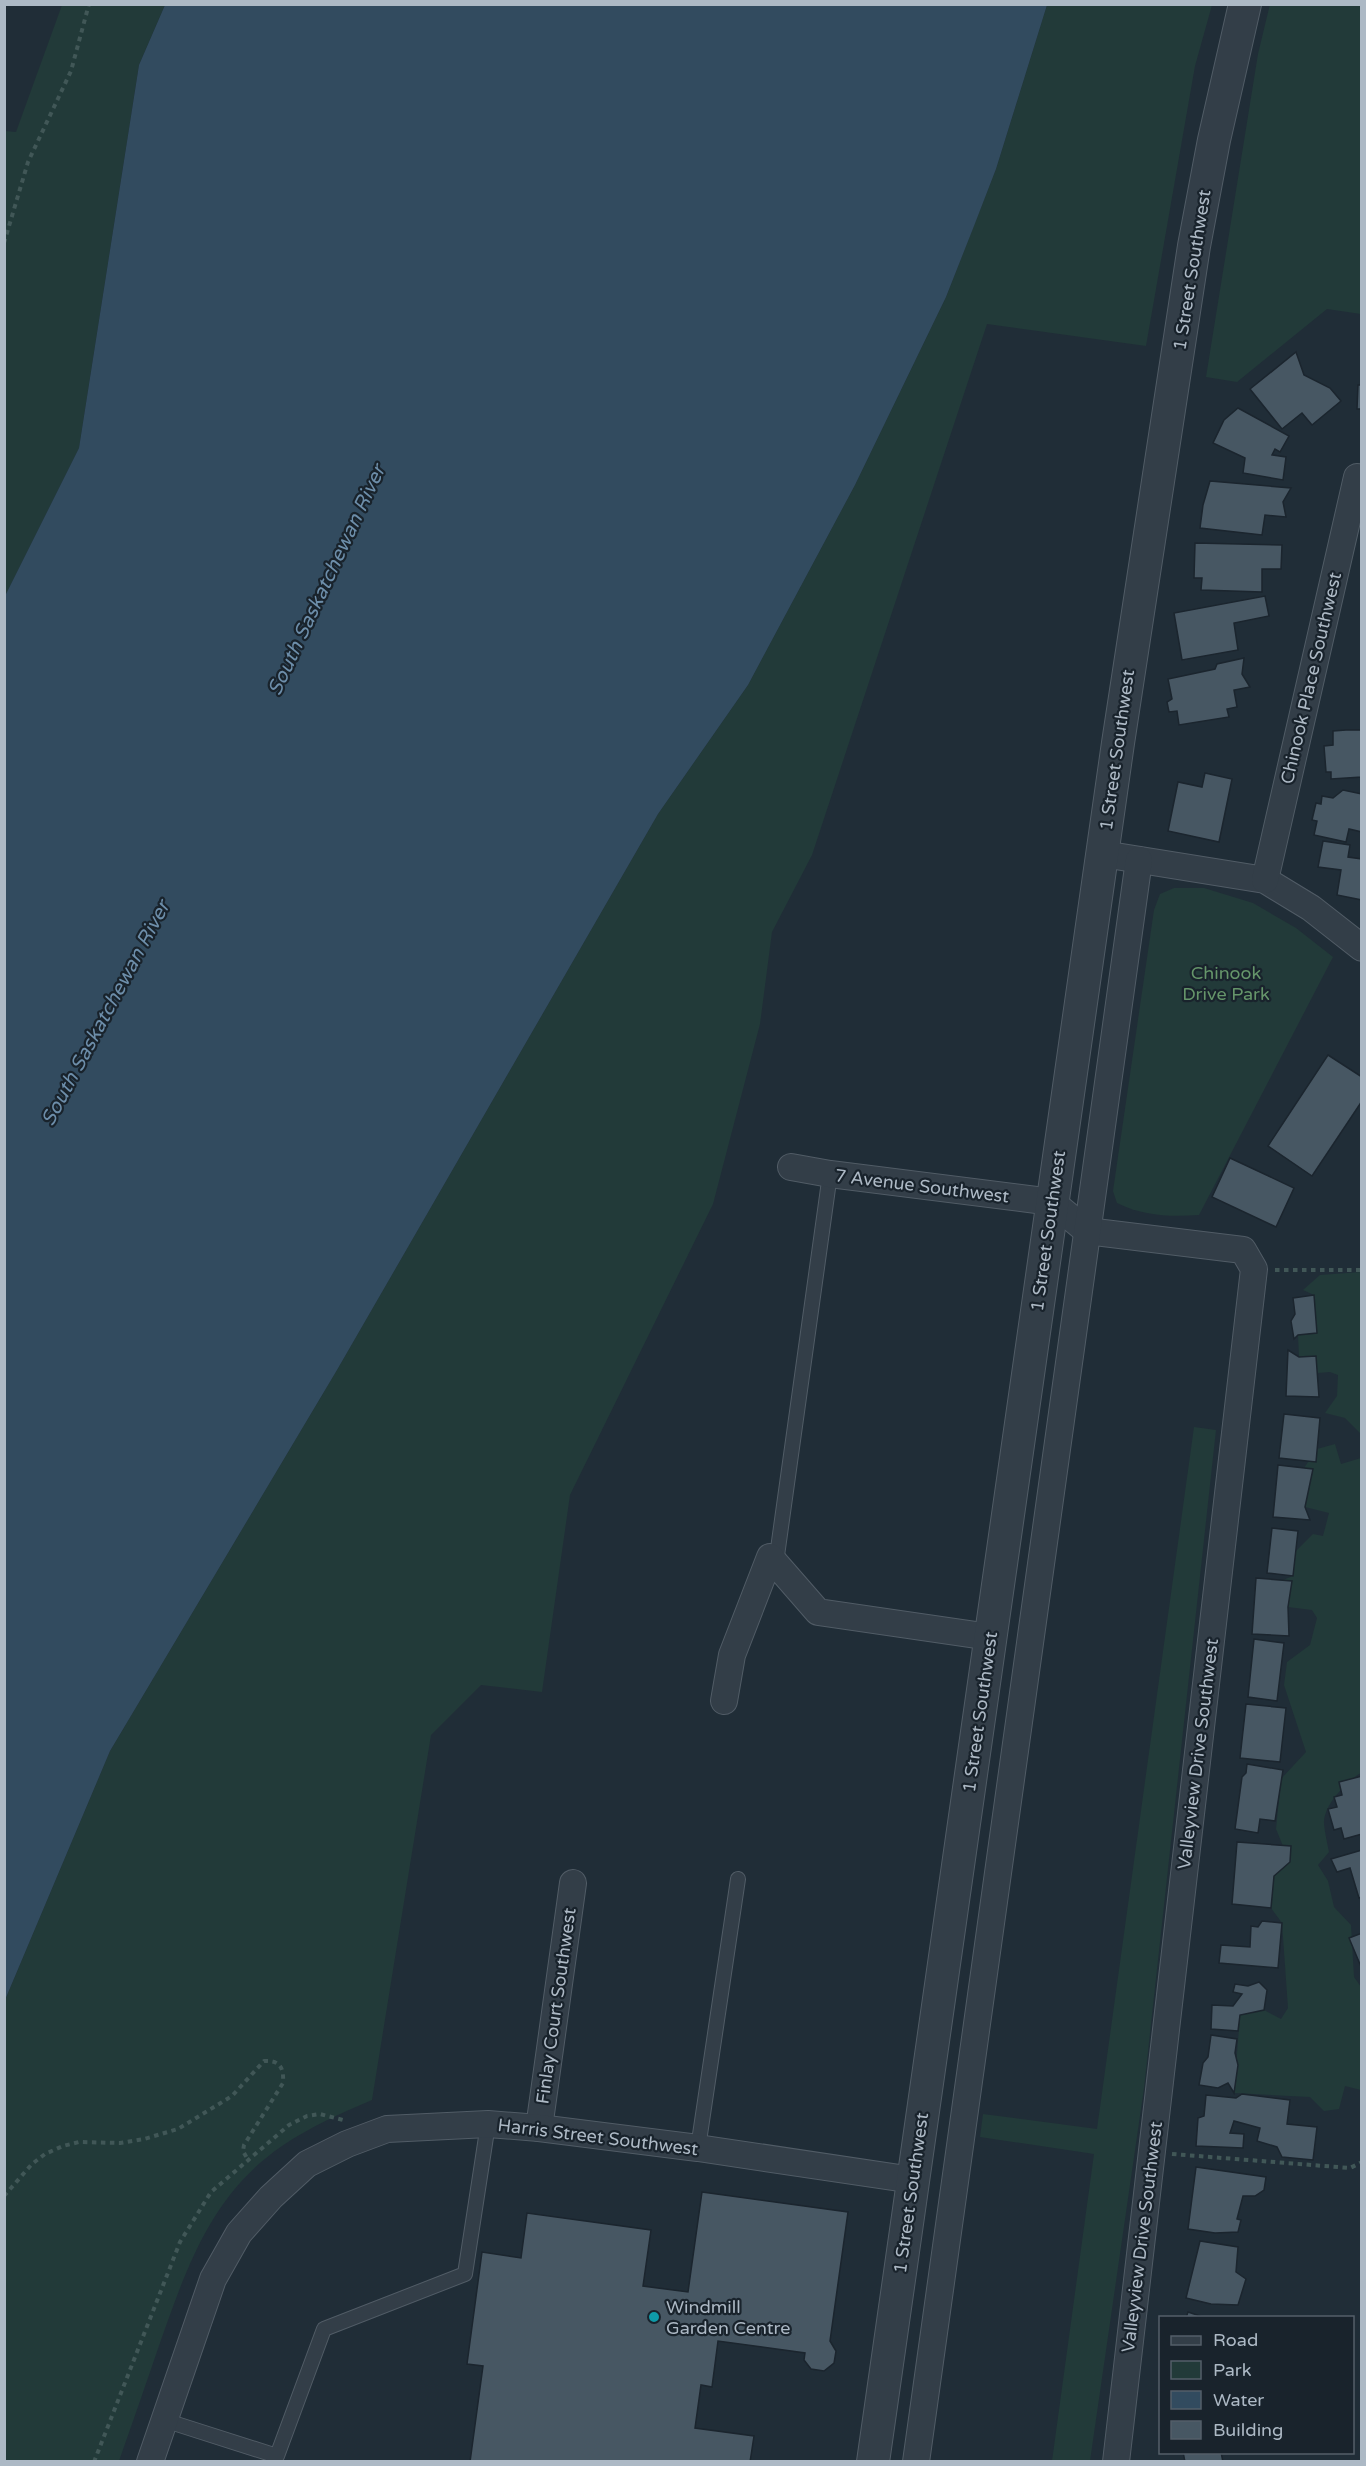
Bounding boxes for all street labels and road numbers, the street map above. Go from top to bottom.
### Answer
street label: 1 Street Southwest [1168,188,1216,352]
street label: Chinook Place Southwest [1276,570,1346,786]
street label: 1 Street Southwest [1095,668,1139,832]
street label: 1 Street Southwest [1026,1149,1070,1313]
street label: 7 Avenue Southwest [834,1164,1011,1208]
street label: 1 Street Southwest [958,1630,1002,1794]
street label: Valleyview Drive Southwest [1173,1637,1223,1871]
street label: Finlay Court Southwest [531,1906,581,2106]
street label: 1 Street Southwest [889,2111,933,2275]
street label: Harris Street Southwest [496,2114,700,2160]
street label: Valleyview Drive Southwest [1117,2120,1167,2354]

